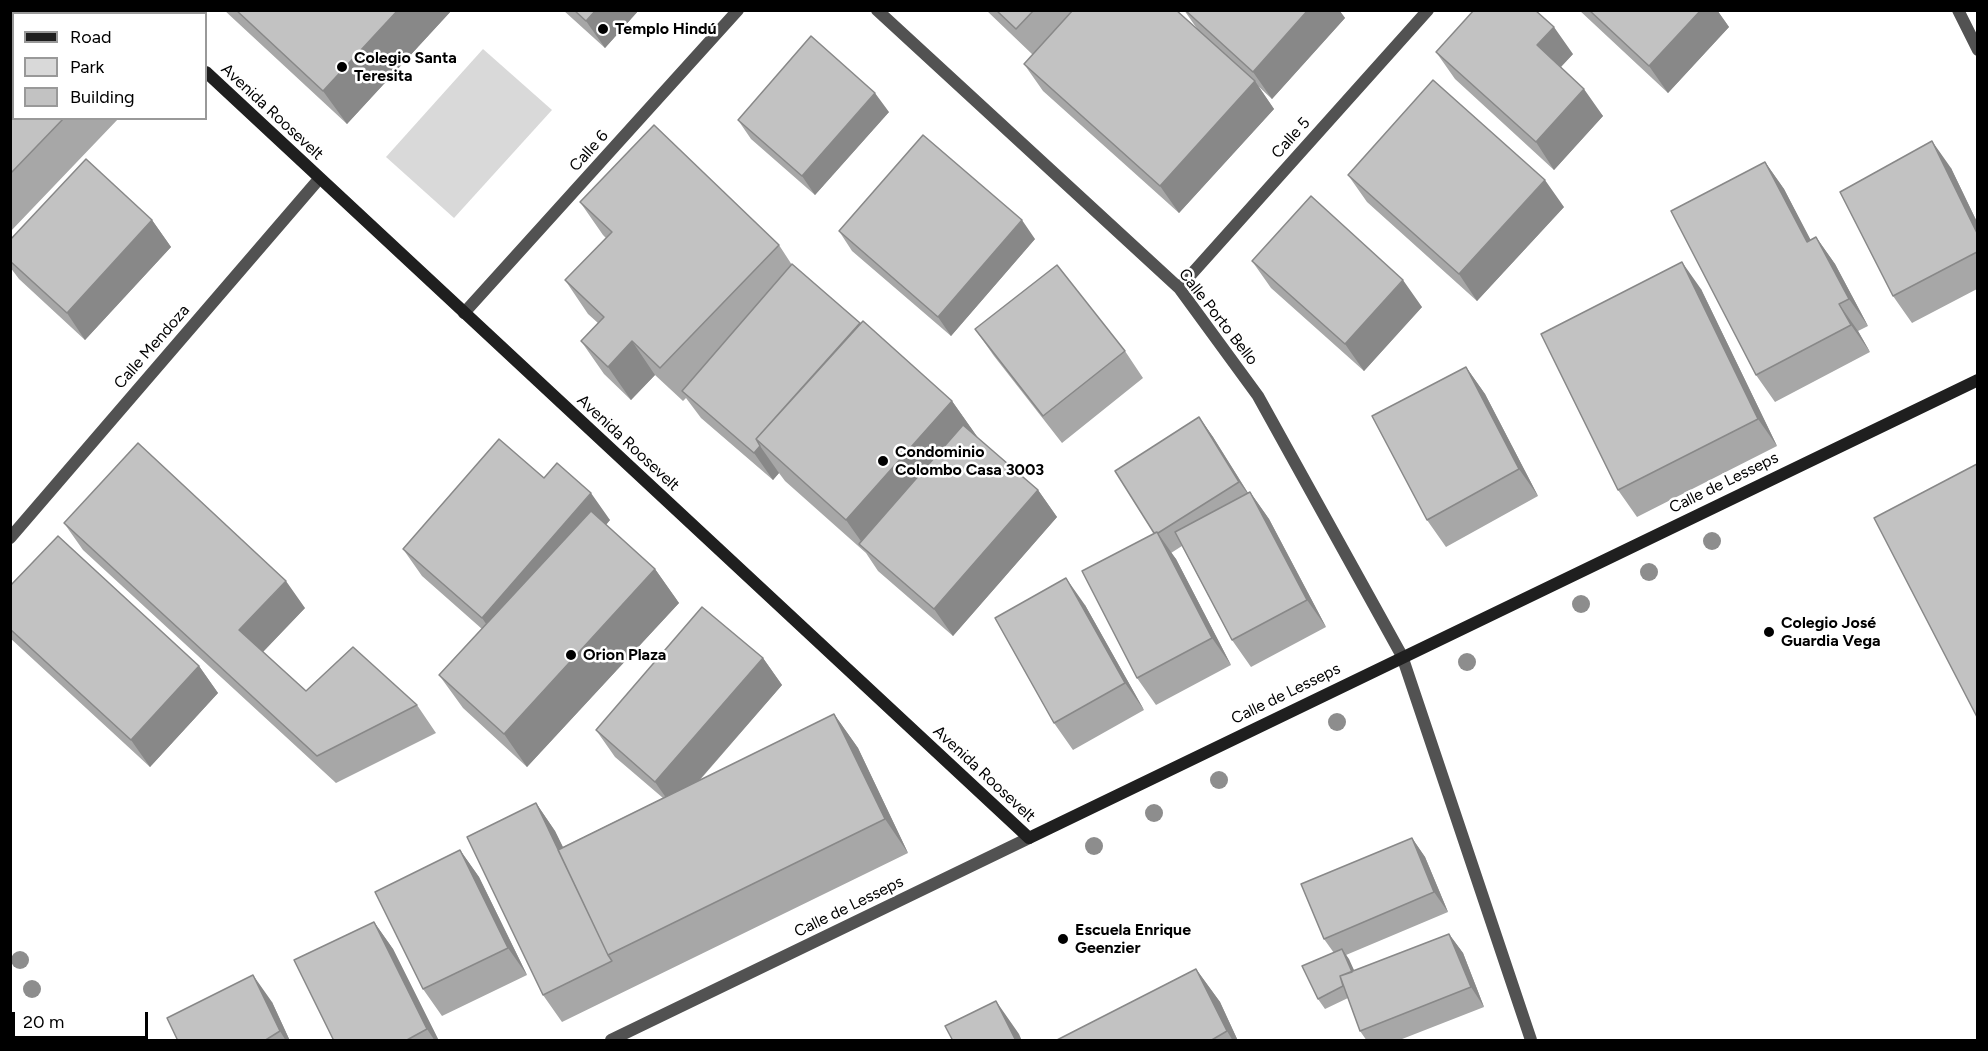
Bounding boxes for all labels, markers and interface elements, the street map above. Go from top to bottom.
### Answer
legend [12,12,207,120]
place label: Templo Hindú [615,19,717,39]
marker: Templo Hindú [596,22,610,36]
text: Road [70,26,111,48]
place label: Colegio Santa Teresita [354,48,457,86]
text: Park [70,56,104,78]
street label: Avenida Roosevelt [217,60,327,164]
marker: Colegio Santa Teresita [335,60,349,74]
text: Building [70,86,135,108]
street label: Calle 5 [1268,114,1314,162]
street label: Calle 6 [566,127,612,175]
street label: Calle Porto Bello [1174,265,1262,369]
street label: Calle Mendoza [110,301,194,393]
street label: Avenida Roosevelt [573,391,683,495]
place label: Condominio Colombo Casa 3003 [895,442,1044,480]
street label: Calle de Lesseps [1666,448,1782,518]
marker: Condominio Colombo Casa 3003 [876,454,890,468]
place label: Colegio José Guardia Vega [1781,613,1881,651]
marker: Colegio José Guardia Vega [1762,625,1776,639]
place label: Orion Plaza [583,645,666,665]
marker: Orion Plaza [564,648,578,662]
street label: Calle de Lesseps [1228,659,1344,729]
street label: Avenida Roosevelt [929,722,1039,826]
street label: Calle de Lesseps [791,872,907,942]
place label: Escuela Enrique Geenzier [1075,920,1191,958]
marker: Escuela Enrique Geenzier [1056,932,1070,946]
scale bar [15,1000,152,1038]
text: 20 m [23,1011,64,1033]

